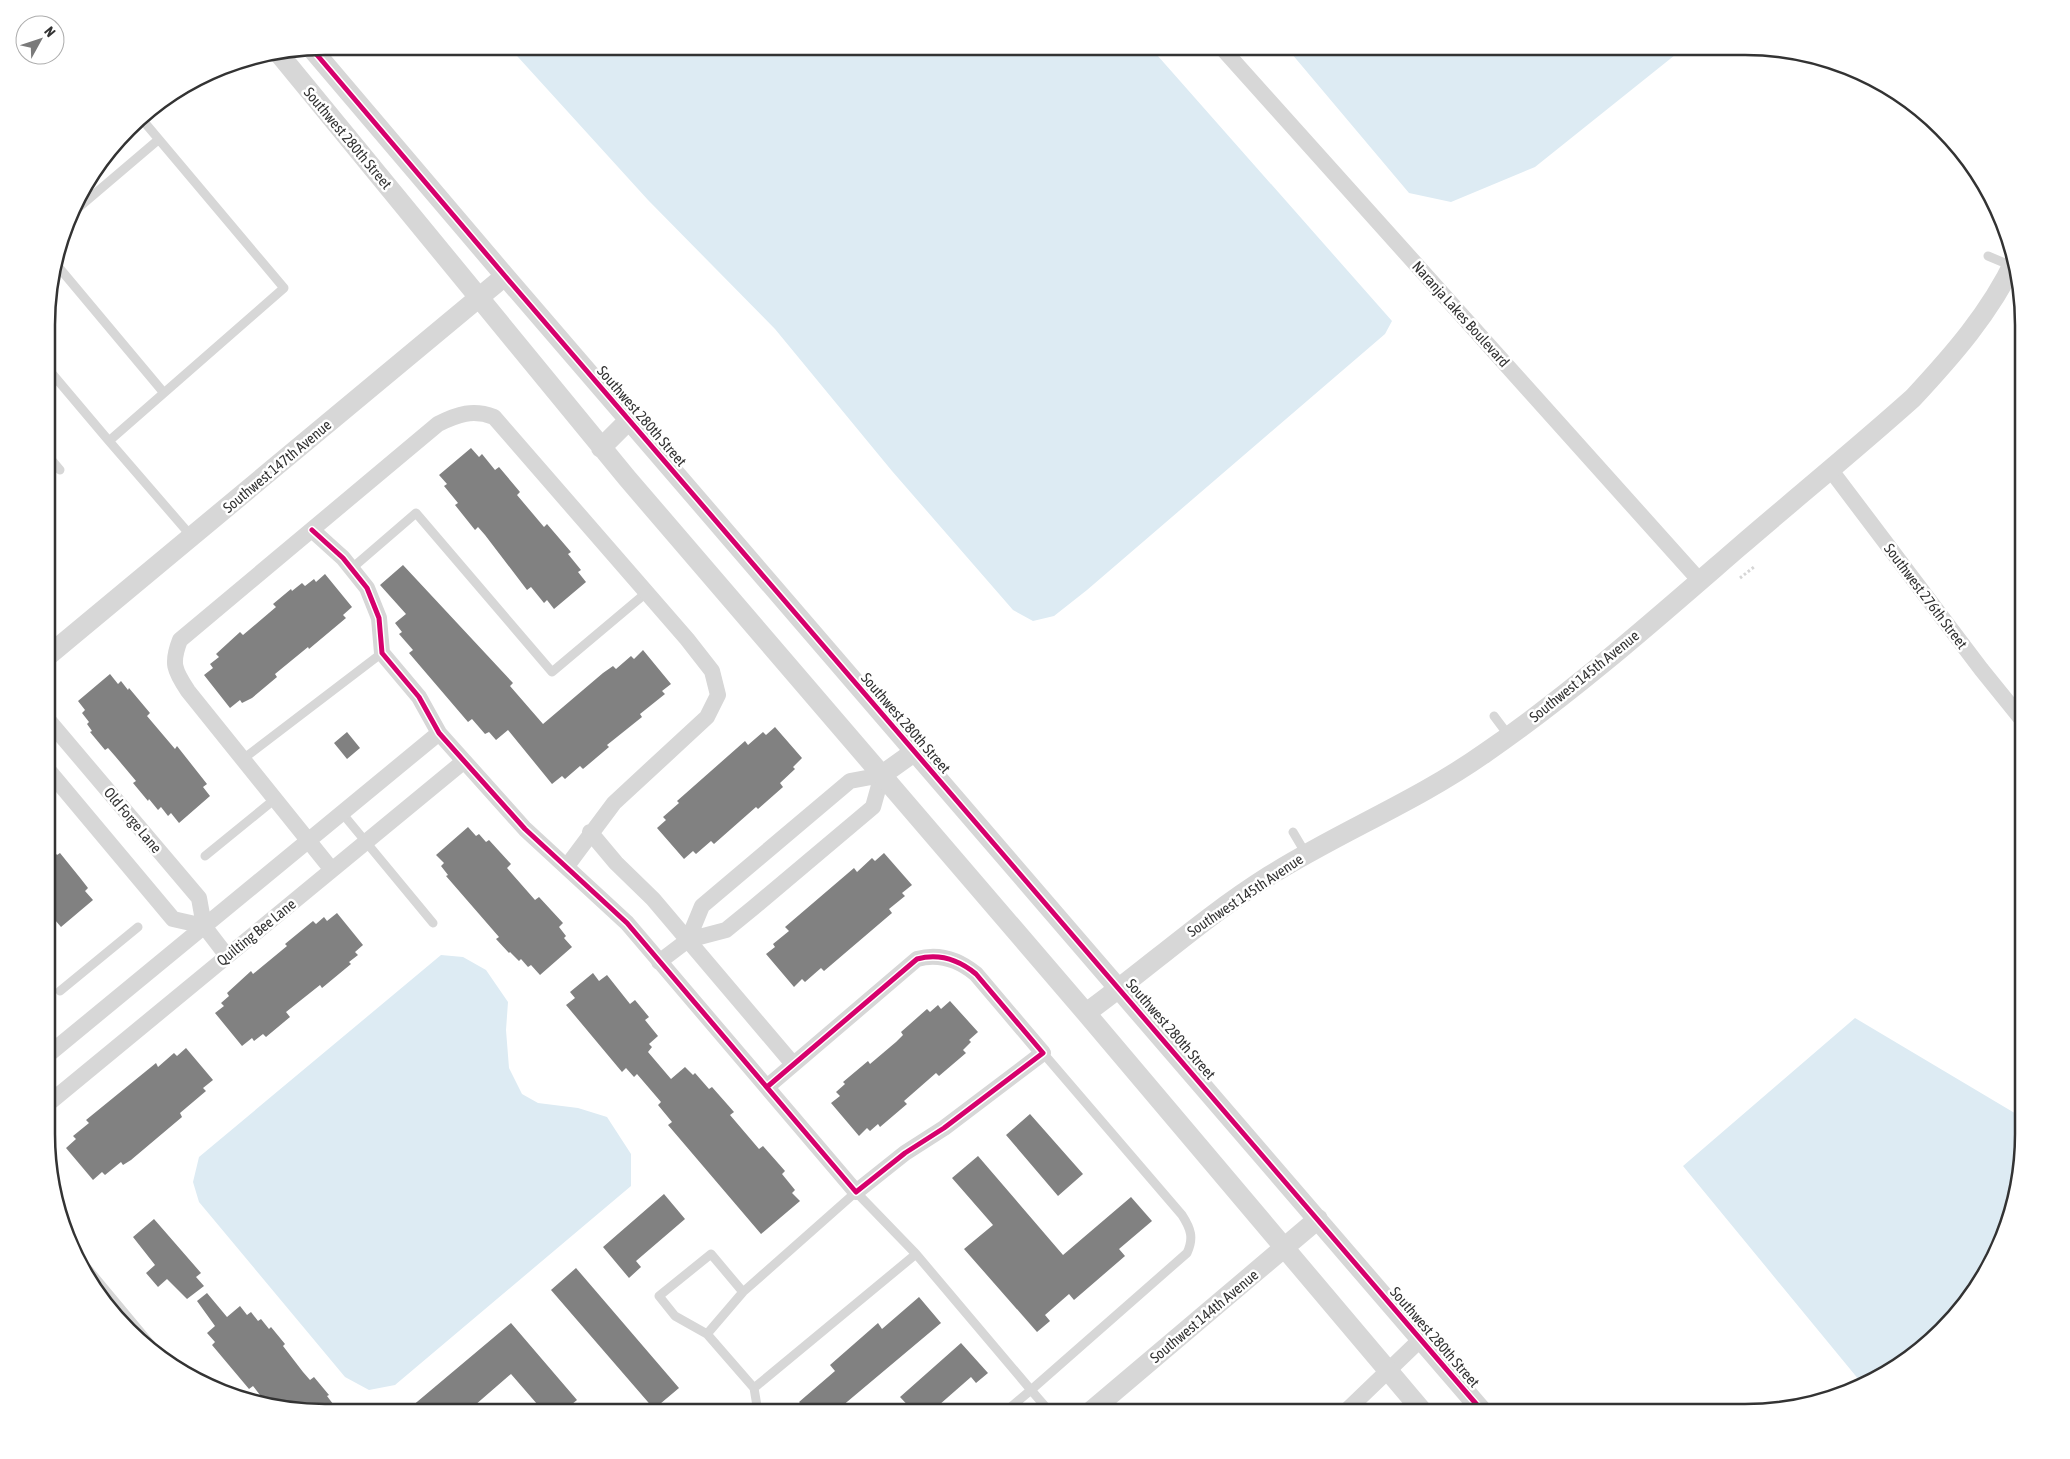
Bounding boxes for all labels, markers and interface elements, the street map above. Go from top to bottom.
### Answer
north arrow [15,15,65,65]
text: N [41,23,59,40]
street label: Southwest 280th Street [301,84,395,192]
street label: Naranja Lakes Boulevard [1409,258,1513,370]
street label: Southwest 280th Street [594,362,690,470]
street label: Southwest 147th Avenue [220,416,335,516]
street label: Southwest 276th Street [1881,540,1971,652]
street label: Southwest 145th Avenue [1526,627,1642,725]
street label: Southwest 280th Street [858,669,954,777]
street label: Old Forge Lane [101,784,165,856]
street label: Southwest 145th Avenue [1184,850,1306,940]
street label: Quilting Bee Lane [213,895,299,969]
street label: Southwest 280th Street [1123,975,1219,1083]
street label: Southwest 144th Avenue [1147,1266,1262,1366]
street label: Southwest 280th Street [1387,1283,1483,1391]

